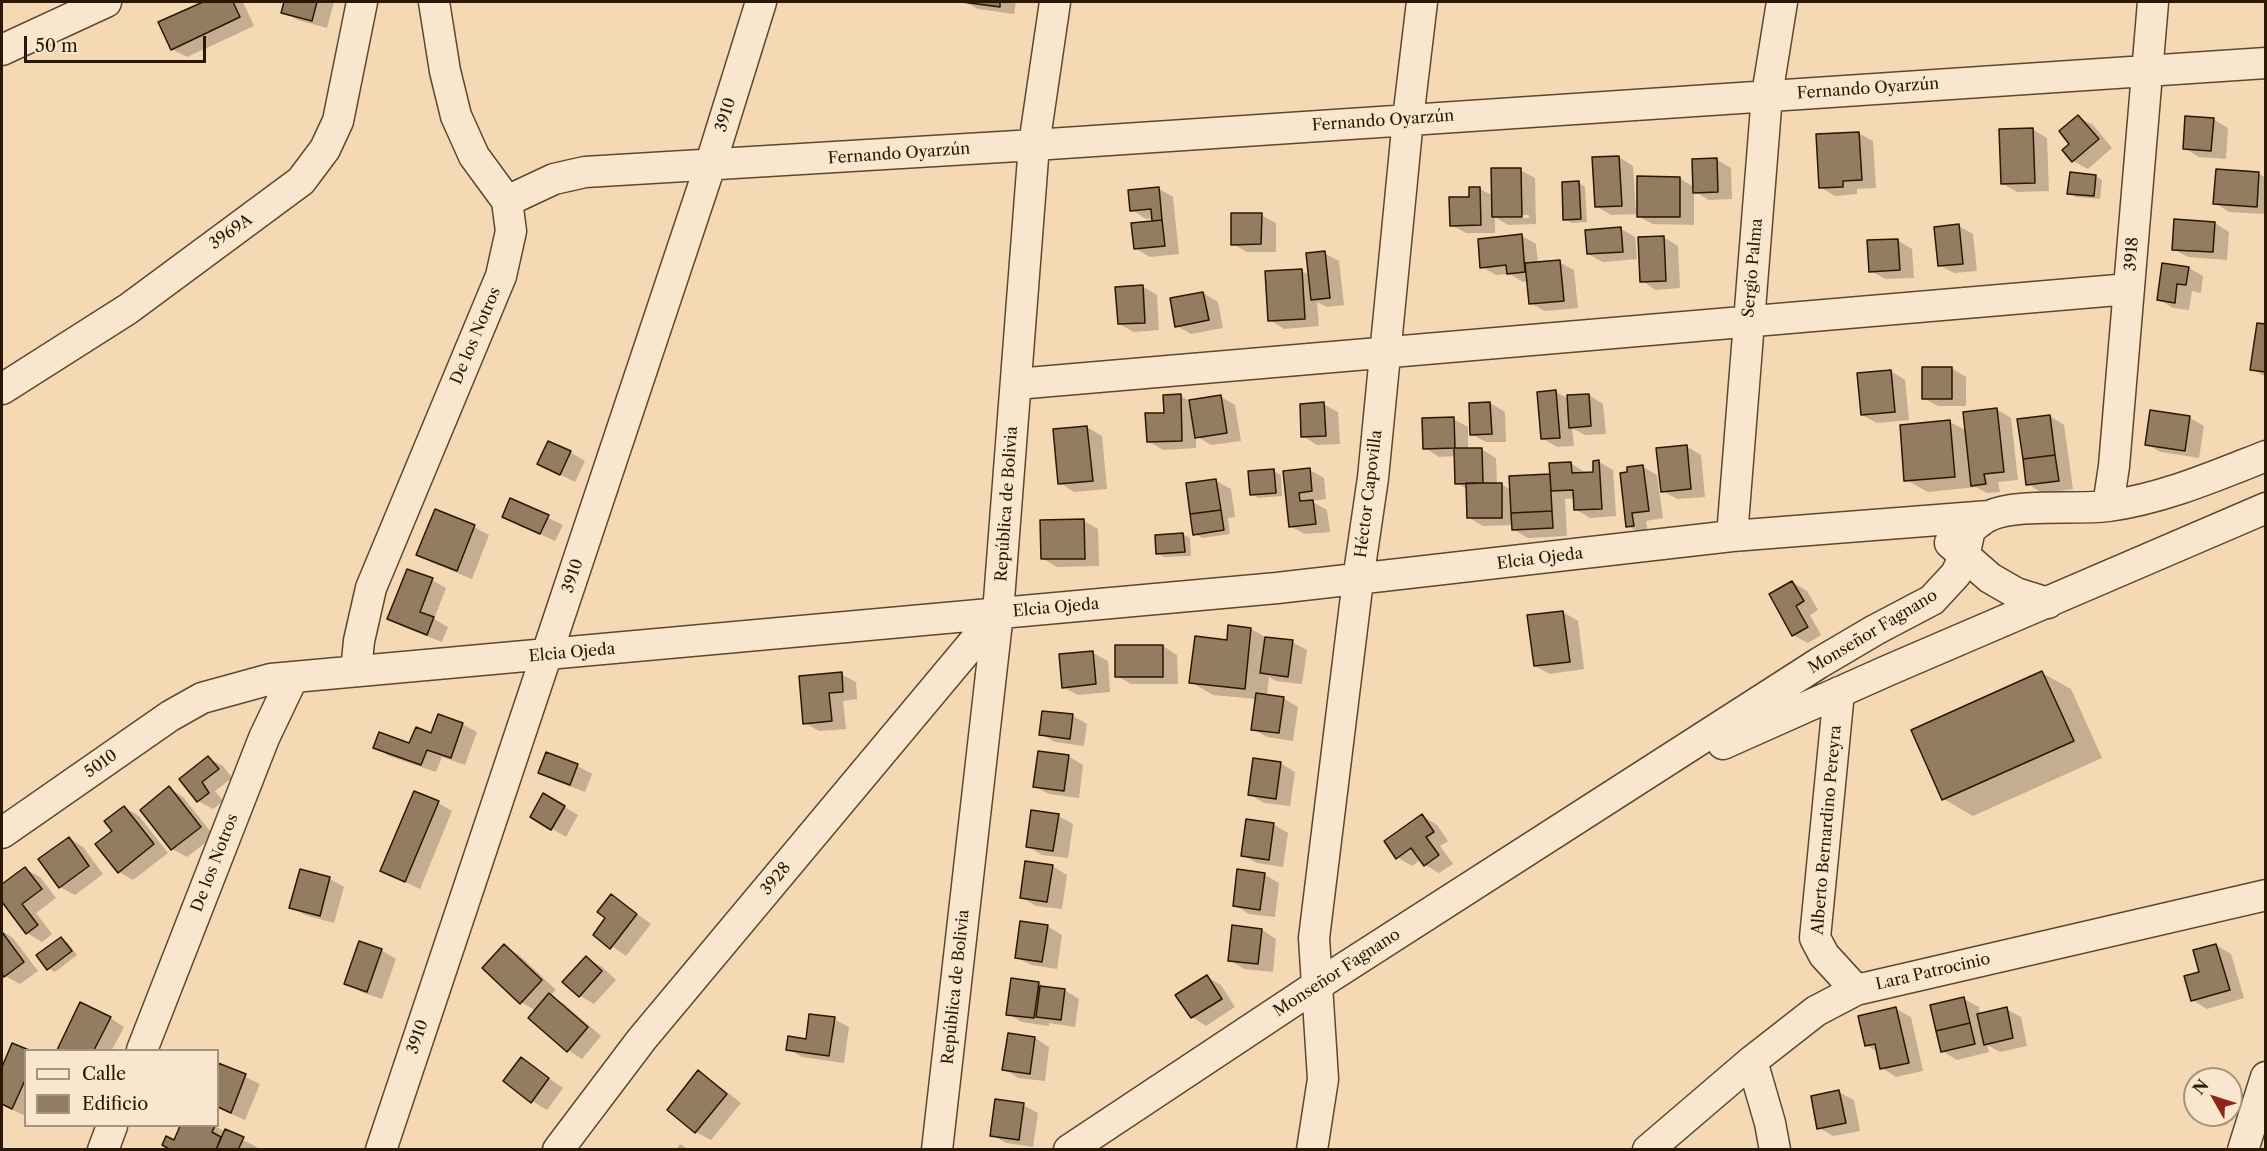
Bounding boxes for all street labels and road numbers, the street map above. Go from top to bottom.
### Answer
street label: Fernando Oyarzún [1796,74,1940,104]
street label: 3910 [712,95,740,135]
street label: Fernando Oyarzún [1311,106,1455,136]
street label: Fernando Oyarzún [827,139,971,169]
street label: 3969A [206,210,256,254]
street label: Sergio Palma [1739,218,1767,318]
street label: 3918 [2121,236,2143,272]
street label: De los Notros [447,285,505,387]
street label: República de Bolivia [992,426,1022,582]
street label: Héctor Capovilla [1352,429,1386,559]
street label: Elcia Ojeda [1496,544,1584,574]
street label: 3910 [558,556,588,596]
street label: Monseñor Fagnano [1805,586,1941,678]
street label: Elcia Ojeda [1012,595,1100,621]
street label: Elcia Ojeda [528,640,616,666]
street label: Alberto Bernardino Pereyra [1808,724,1846,936]
street label: 5010 [81,746,121,782]
street label: De los Notros [187,811,243,915]
street label: 3928 [757,859,795,899]
street label: República de Bolivia [938,909,974,1065]
street label: Monseñor Fagnano [1270,925,1404,1021]
street label: Lara Patrocinio [1874,949,1992,995]
street label: 3910 [403,1017,433,1057]

